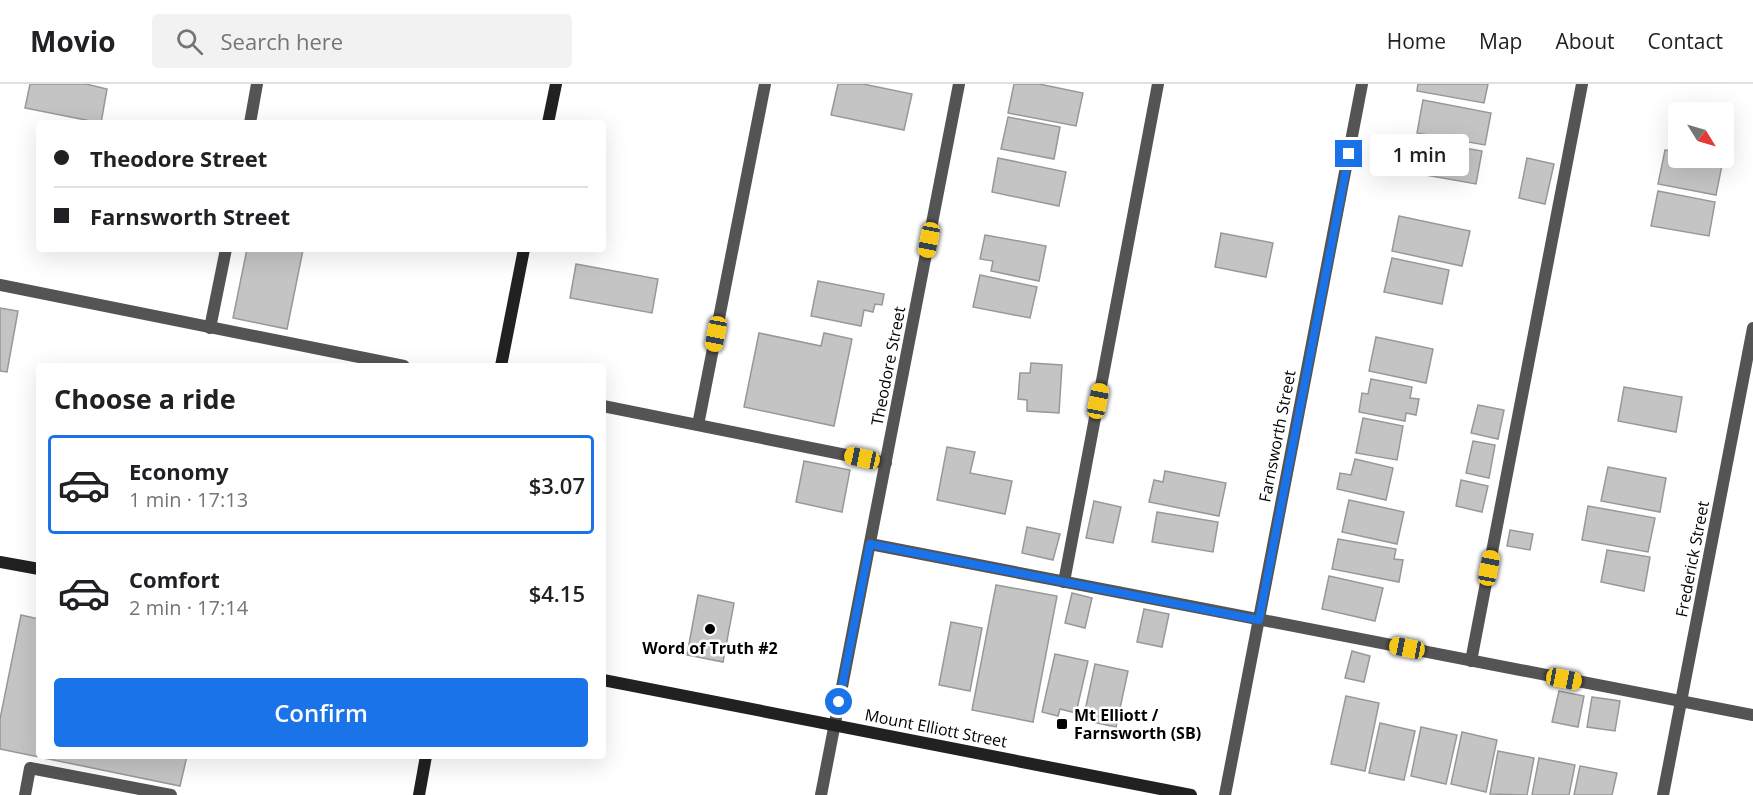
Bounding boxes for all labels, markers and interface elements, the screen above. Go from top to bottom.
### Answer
search box [152,14,572,68]
text: Movio [30,22,116,60]
icon: search [173,25,206,58]
text: Search here [221,26,343,56]
text: Home [1387,27,1446,55]
text: Map [1479,27,1522,55]
text: About [1555,27,1615,55]
text: Contact [1648,27,1723,55]
north arrow [1668,102,1734,168]
map controls [1668,102,1734,168]
callout: 1 min [1370,133,1469,175]
route end [1335,140,1362,167]
text: 1 min [1393,141,1447,168]
text: Theodore Street [90,143,267,173]
text: Farnsworth Street [90,201,290,231]
car [917,221,941,259]
street label: Theodore Street [866,304,910,427]
car [704,315,728,353]
street label: Farnsworth Street [1253,368,1301,504]
text: Choose a ride [54,380,236,417]
car [1086,382,1110,420]
car [843,445,881,471]
text: Economy [129,456,228,486]
icon: car [57,458,111,512]
text: $3.07 [529,470,585,500]
text: 1 min · 17:13 [129,486,248,513]
street label: Frederick Street [1670,499,1714,619]
car [1477,549,1501,587]
text: Comfort [129,564,220,594]
icon: car [57,566,111,620]
text: $4.15 [529,578,585,608]
text: 2 min · 17:14 [129,594,248,621]
marker: Word of Truth #2 [703,622,717,636]
car [1388,636,1426,660]
place label: Word of Truth #2 [642,637,778,659]
car [1545,667,1583,691]
button: Confirm [54,678,588,747]
route start [825,688,852,715]
street label: Mount Elliott Street [863,703,1009,753]
place label: Mt Elliott / Farnsworth (SB) [1074,704,1201,744]
marker: Mt Elliott / Farnsworth (SB) [1055,717,1069,731]

